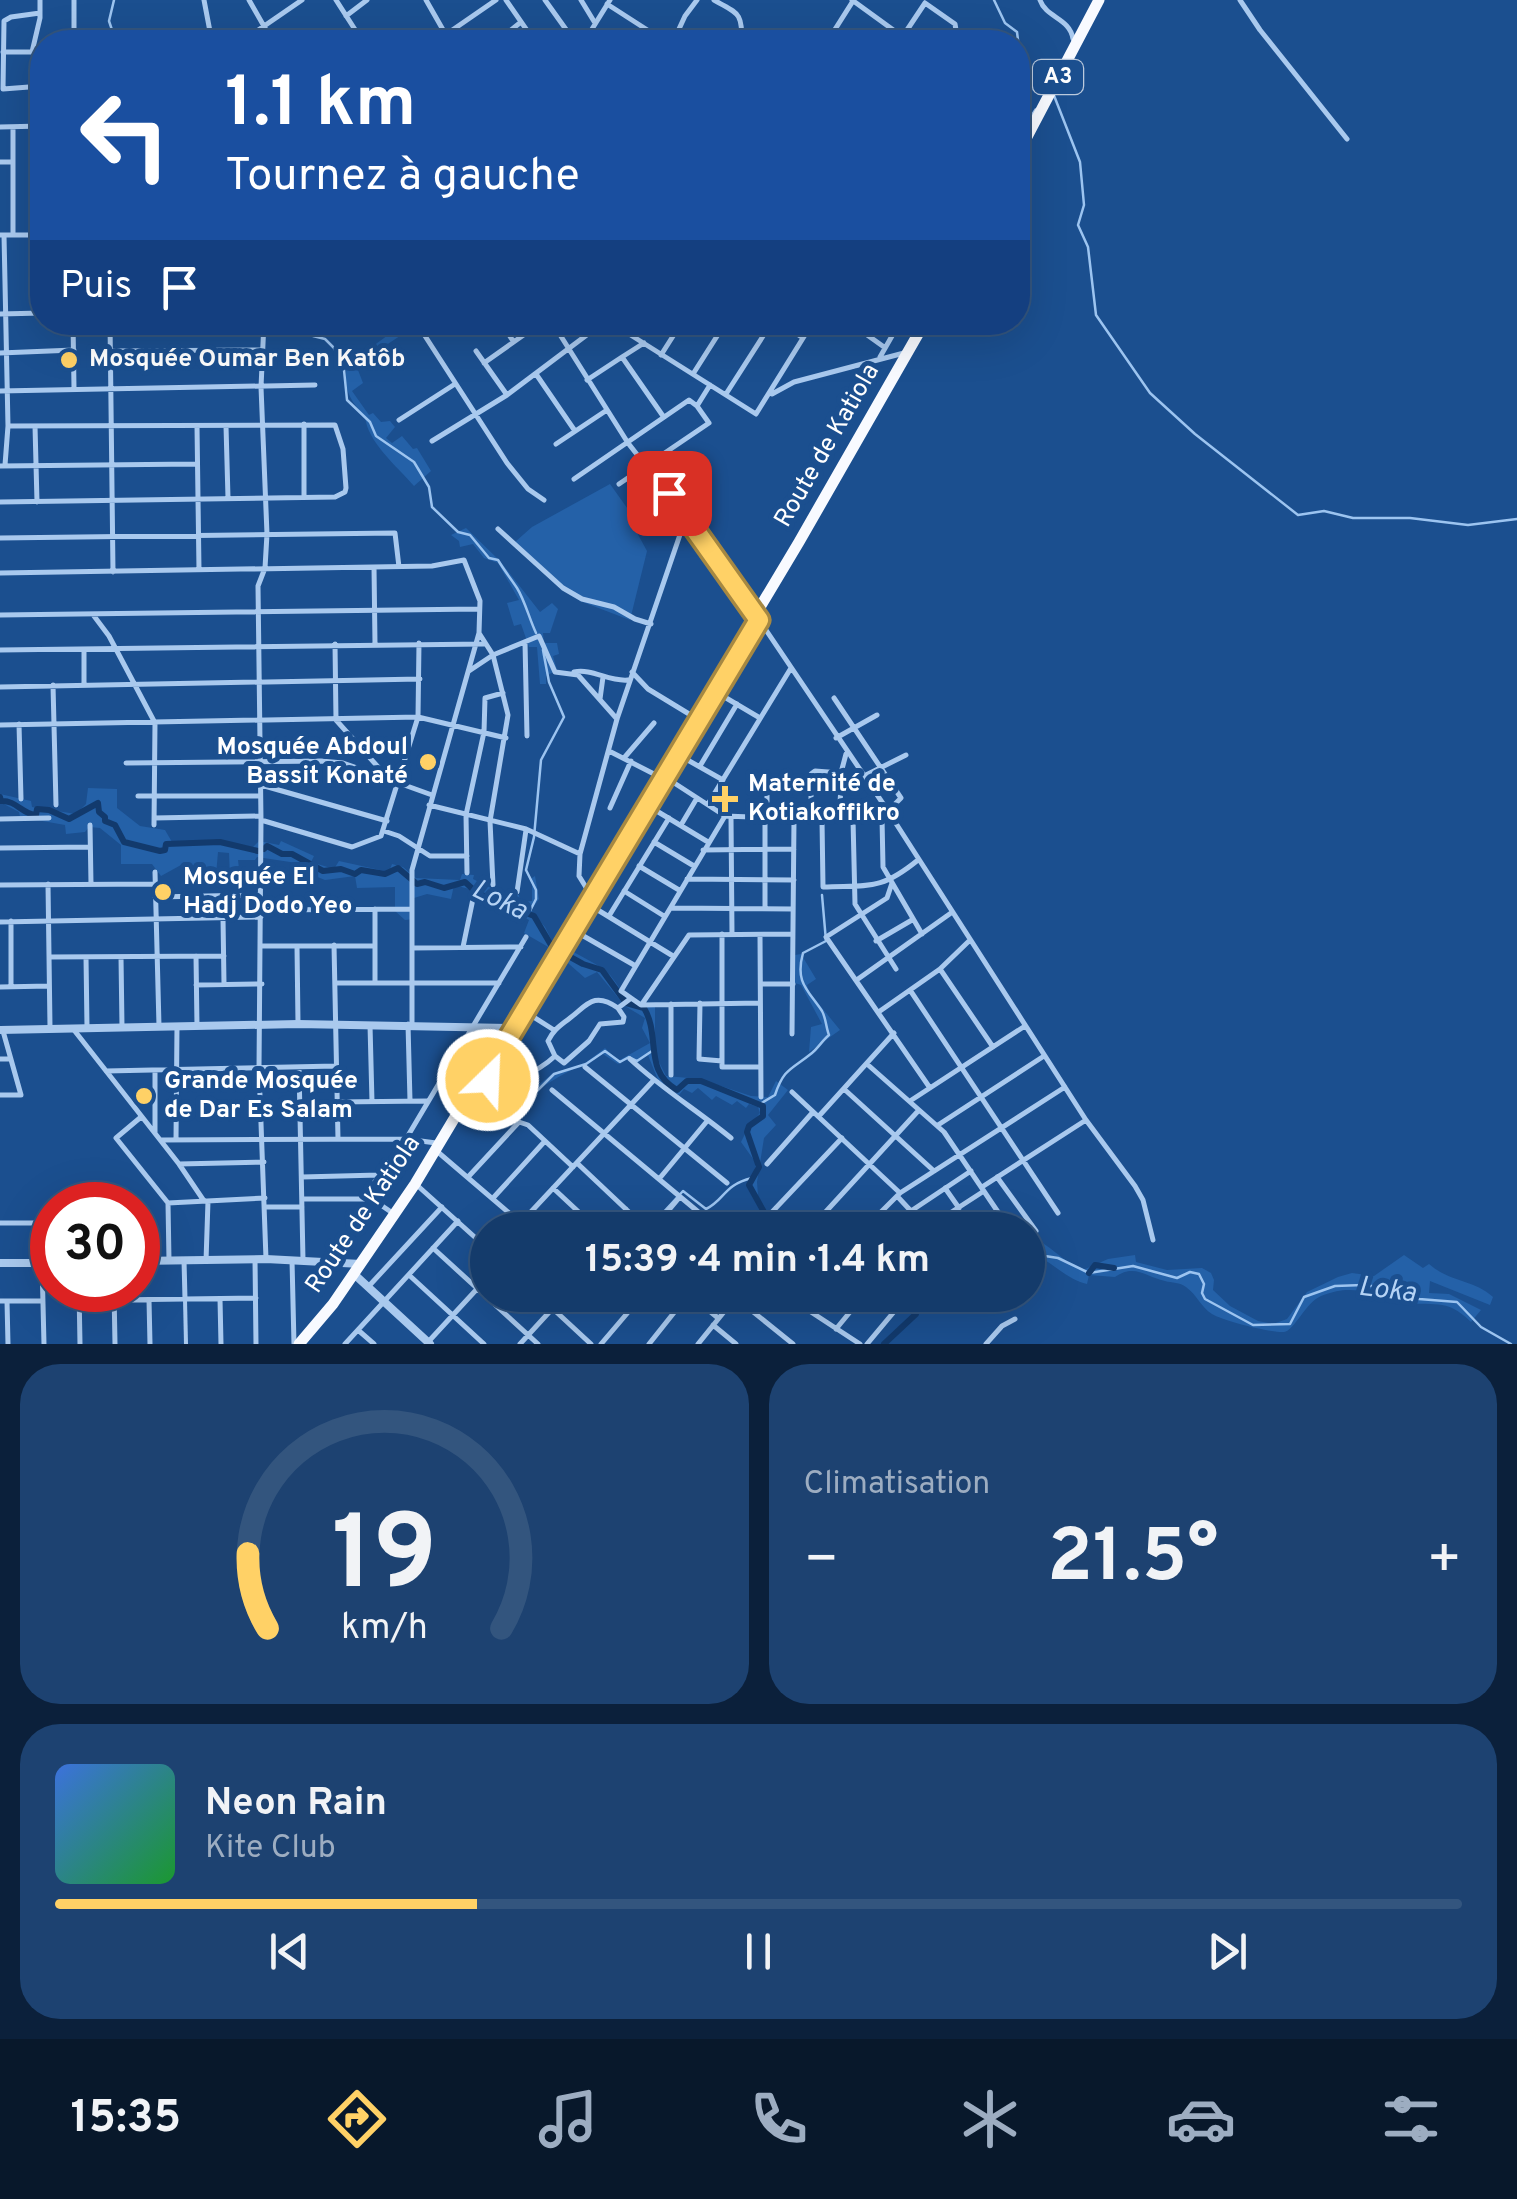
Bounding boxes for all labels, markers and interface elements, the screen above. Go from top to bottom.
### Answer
road number: A3 [1033,60,1083,94]
text: 1.1 km [225,62,416,151]
icon: left [60,70,190,200]
text: Tournez à gauche [225,149,580,206]
icon: arrive [152,260,207,315]
text: Puis [60,263,132,312]
place label: Mosquée Oumar Ben Katôb [89,344,405,376]
marker: Mosquée Oumar Ben Katôb [58,349,80,371]
street label: Route de Katiola [768,358,888,534]
pin [627,451,712,536]
icon: arrive [642,466,697,521]
place label: Mosquée Abdoul Bassit Konaté [216,732,408,793]
marker: Mosquée Abdoul Bassit Konaté [417,751,439,773]
place label: Maternité de Kotiakoffikro [748,769,900,830]
marker: Maternité de Kotiakoffikro [712,786,738,812]
place label: Mosquée El Hadj Dodo Yeo [183,862,352,923]
water label: Loka [465,872,533,930]
marker: Mosquée El Hadj Dodo Yeo [152,881,174,903]
position arrow [436,1028,540,1132]
place label: Grande Mosquée de Dar Es Salam [164,1066,358,1127]
marker: Grande Mosquée de Dar Es Salam [133,1085,155,1107]
street label: Route de Katiola [299,1130,429,1300]
speed limit sign: 30 [30,1182,160,1312]
text: 15:39 · 4 min · 1.4 km [585,1237,930,1286]
water label: Loka [1356,1270,1418,1312]
text: Climatisation [804,1465,990,1505]
text: 19 [331,1494,437,1626]
text: 21.5° [1047,1513,1218,1608]
text: − [804,1527,839,1597]
text: + [1427,1527,1462,1597]
text: km/h [341,1606,428,1652]
text: Neon Rain [205,1780,387,1829]
text: Kite Club [205,1829,336,1869]
icon: previous [262,1924,317,1979]
icon: pause [731,1924,786,1979]
icon: next [1200,1924,1255,1979]
icon: directions [322,2084,392,2154]
icon: music [533,2084,603,2154]
icon: phone [744,2084,814,2154]
icon: climate [955,2084,1025,2154]
icon: car [1166,2084,1236,2154]
icon: filters [1376,2084,1446,2154]
text: 15:35 [70,2091,181,2148]

